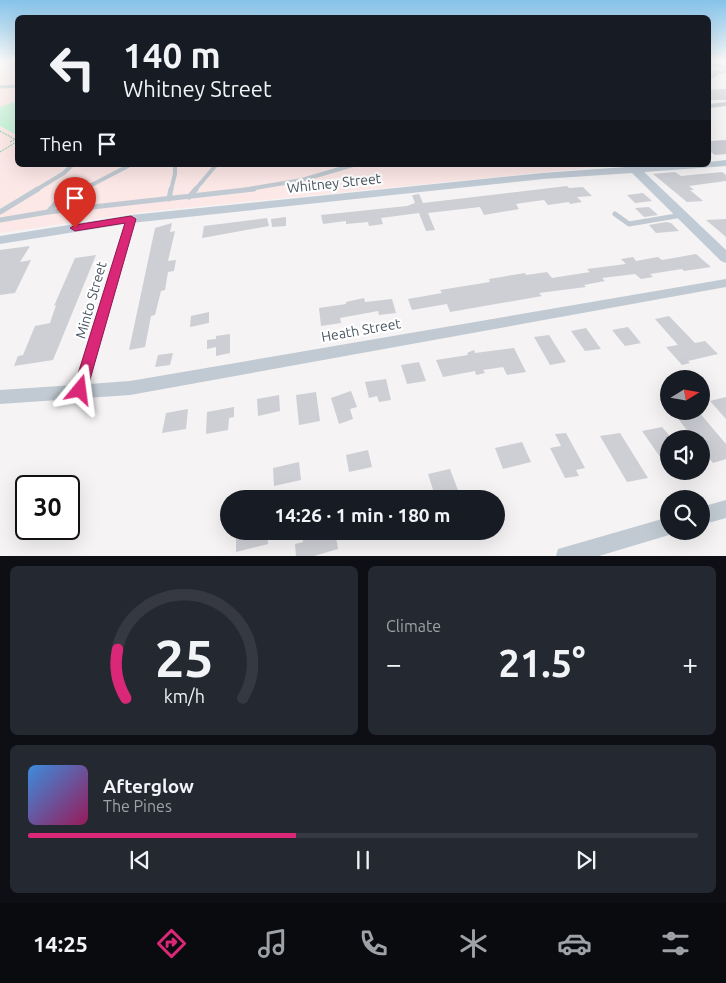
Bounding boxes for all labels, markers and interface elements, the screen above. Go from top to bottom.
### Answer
icon: left [40,35,105,100]
text: 140 m [123,35,221,75]
text: Whitney Street [123,76,272,101]
icon: arrive [93,130,121,158]
text: Then [40,133,83,155]
street label: Whitney Street [286,170,382,196]
pin [54,177,96,228]
icon: arrive [61,184,89,212]
street label: Minto Street [72,259,110,340]
street label: Heath Street [320,315,402,345]
position arrow [53,363,105,415]
north arrow [660,370,710,420]
map controls [660,370,710,540]
button: sound [660,430,710,480]
speed limit sign: 30 [15,475,80,540]
button: search [660,490,710,540]
text: 14:26 · 1 min · 180 m [275,504,450,526]
text: Climate [386,617,441,635]
text: 25 [155,629,213,687]
text: 21.5° [498,642,586,684]
text: − [386,648,402,679]
text: + [682,648,698,679]
text: km/h [163,686,205,706]
text: Afterglow [103,775,194,797]
text: The Pines [103,797,172,815]
icon: previous [126,846,154,874]
icon: pause [349,846,377,874]
icon: next [572,846,600,874]
icon: directions [154,926,189,961]
icon: music [255,926,290,961]
icon: phone [356,926,391,961]
icon: climate [456,926,491,961]
icon: car [557,926,592,961]
icon: filters [658,926,693,961]
text: 14:25 [33,931,88,956]

